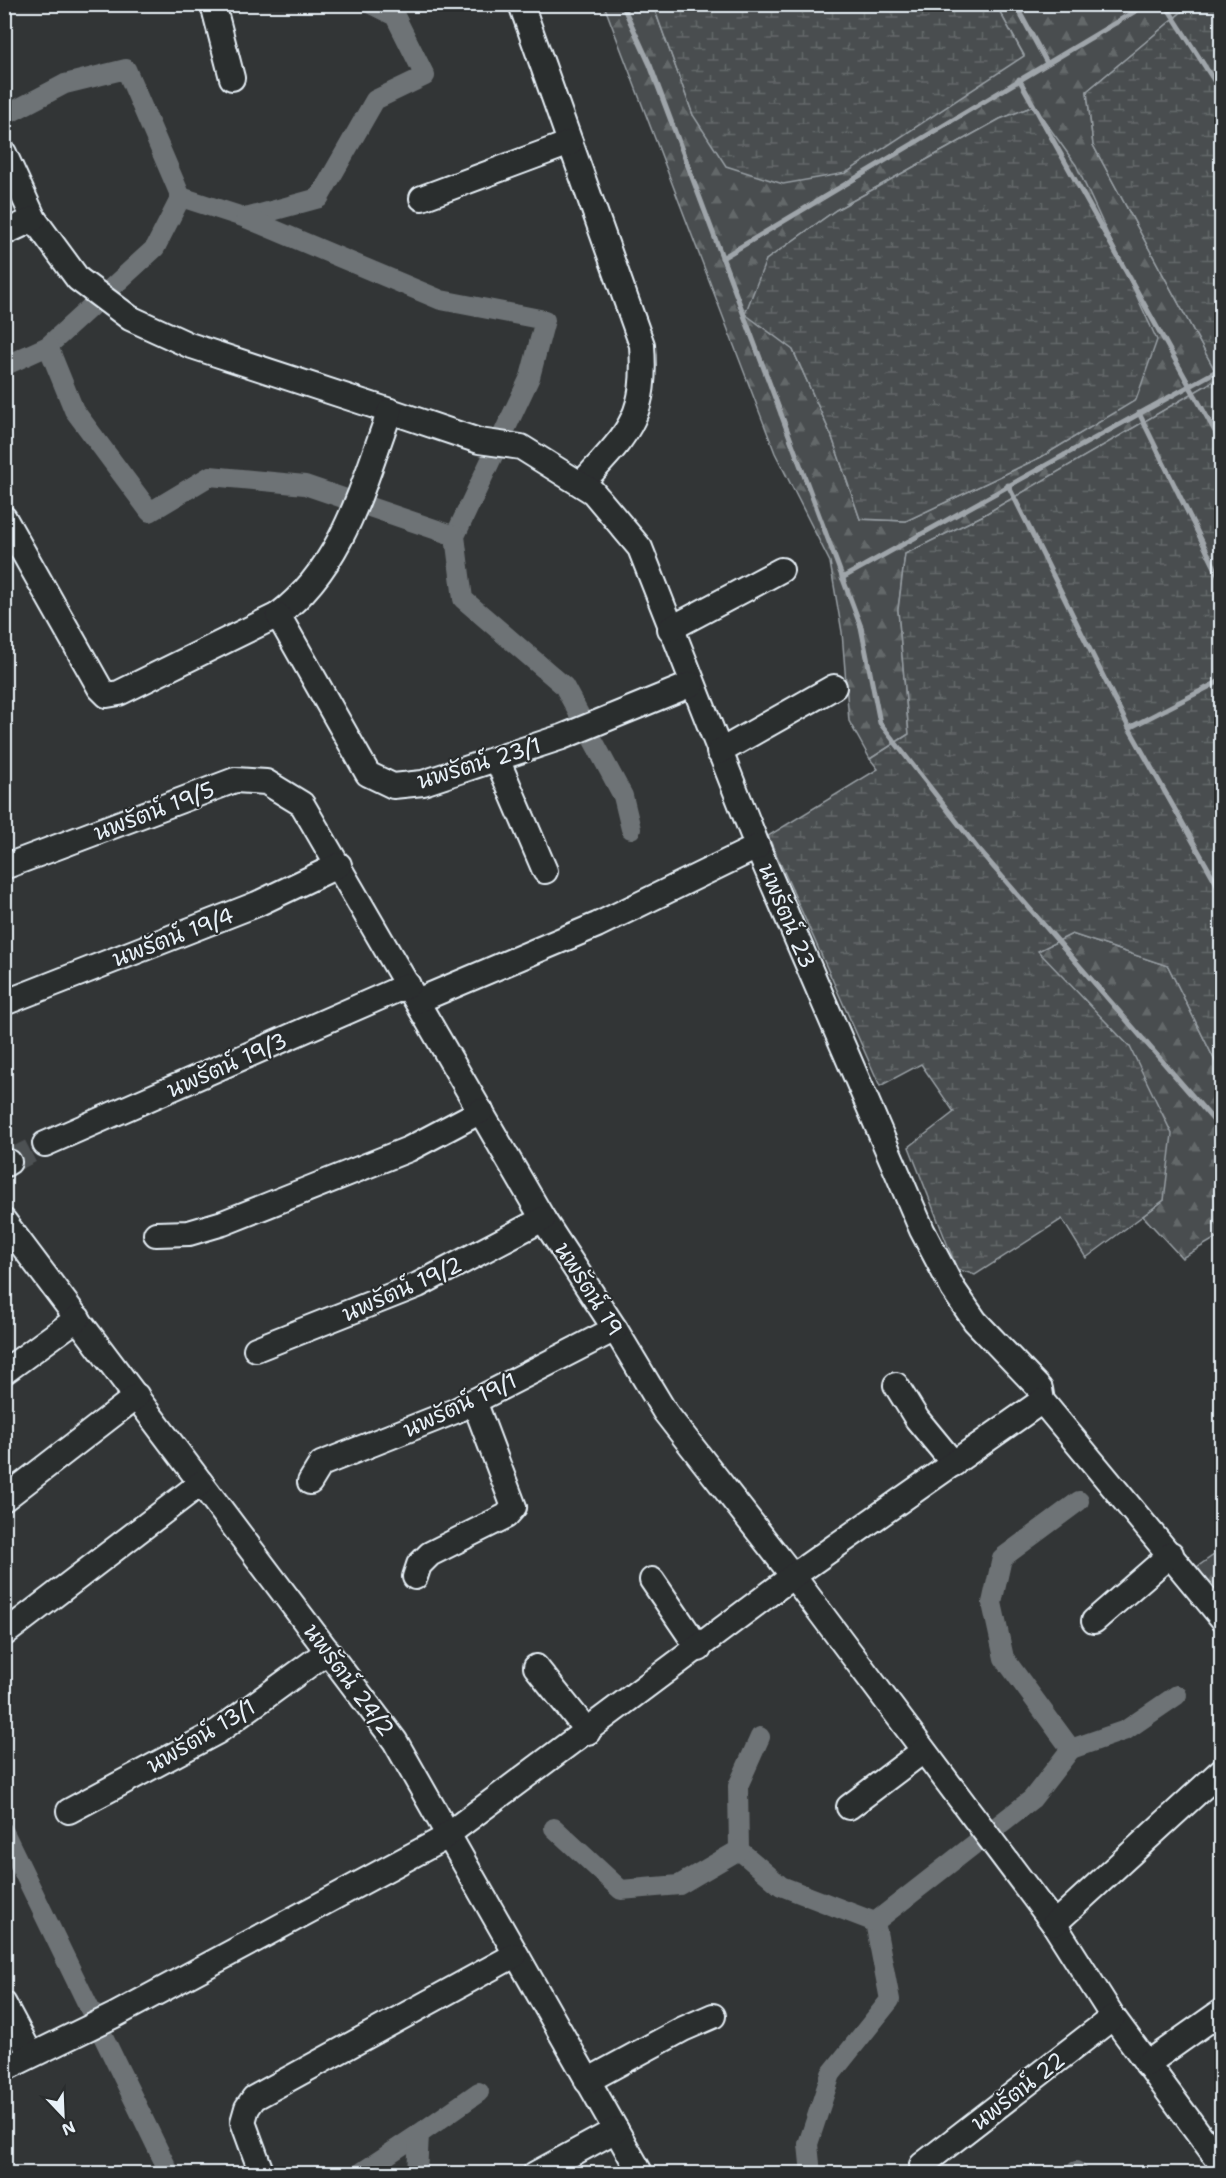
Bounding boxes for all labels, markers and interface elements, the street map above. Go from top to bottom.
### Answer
street label: นพรัตน์ 23/1 [414,730,544,796]
street label: นพรัตน์ 19/5 [89,775,219,847]
street label: นพรัตน์ 23 [752,859,822,973]
street label: นพรัตน์ 19/4 [108,901,238,973]
street label: นพรัตน์ 19/3 [162,1026,292,1104]
street label: นพรัตน์ 19 [548,1237,630,1341]
street label: นพรัตน์ 19/2 [337,1250,467,1328]
street label: นพรัตน์ 19/1 [398,1366,522,1444]
street label: นพรัตน์ 24/2 [297,1618,401,1742]
street label: นพรัตน์ 13/1 [141,1692,261,1780]
street label: นพรัตน์ 22 [965,2045,1071,2137]
north arrow [33,2085,93,2145]
text: N [59,2116,79,2140]

